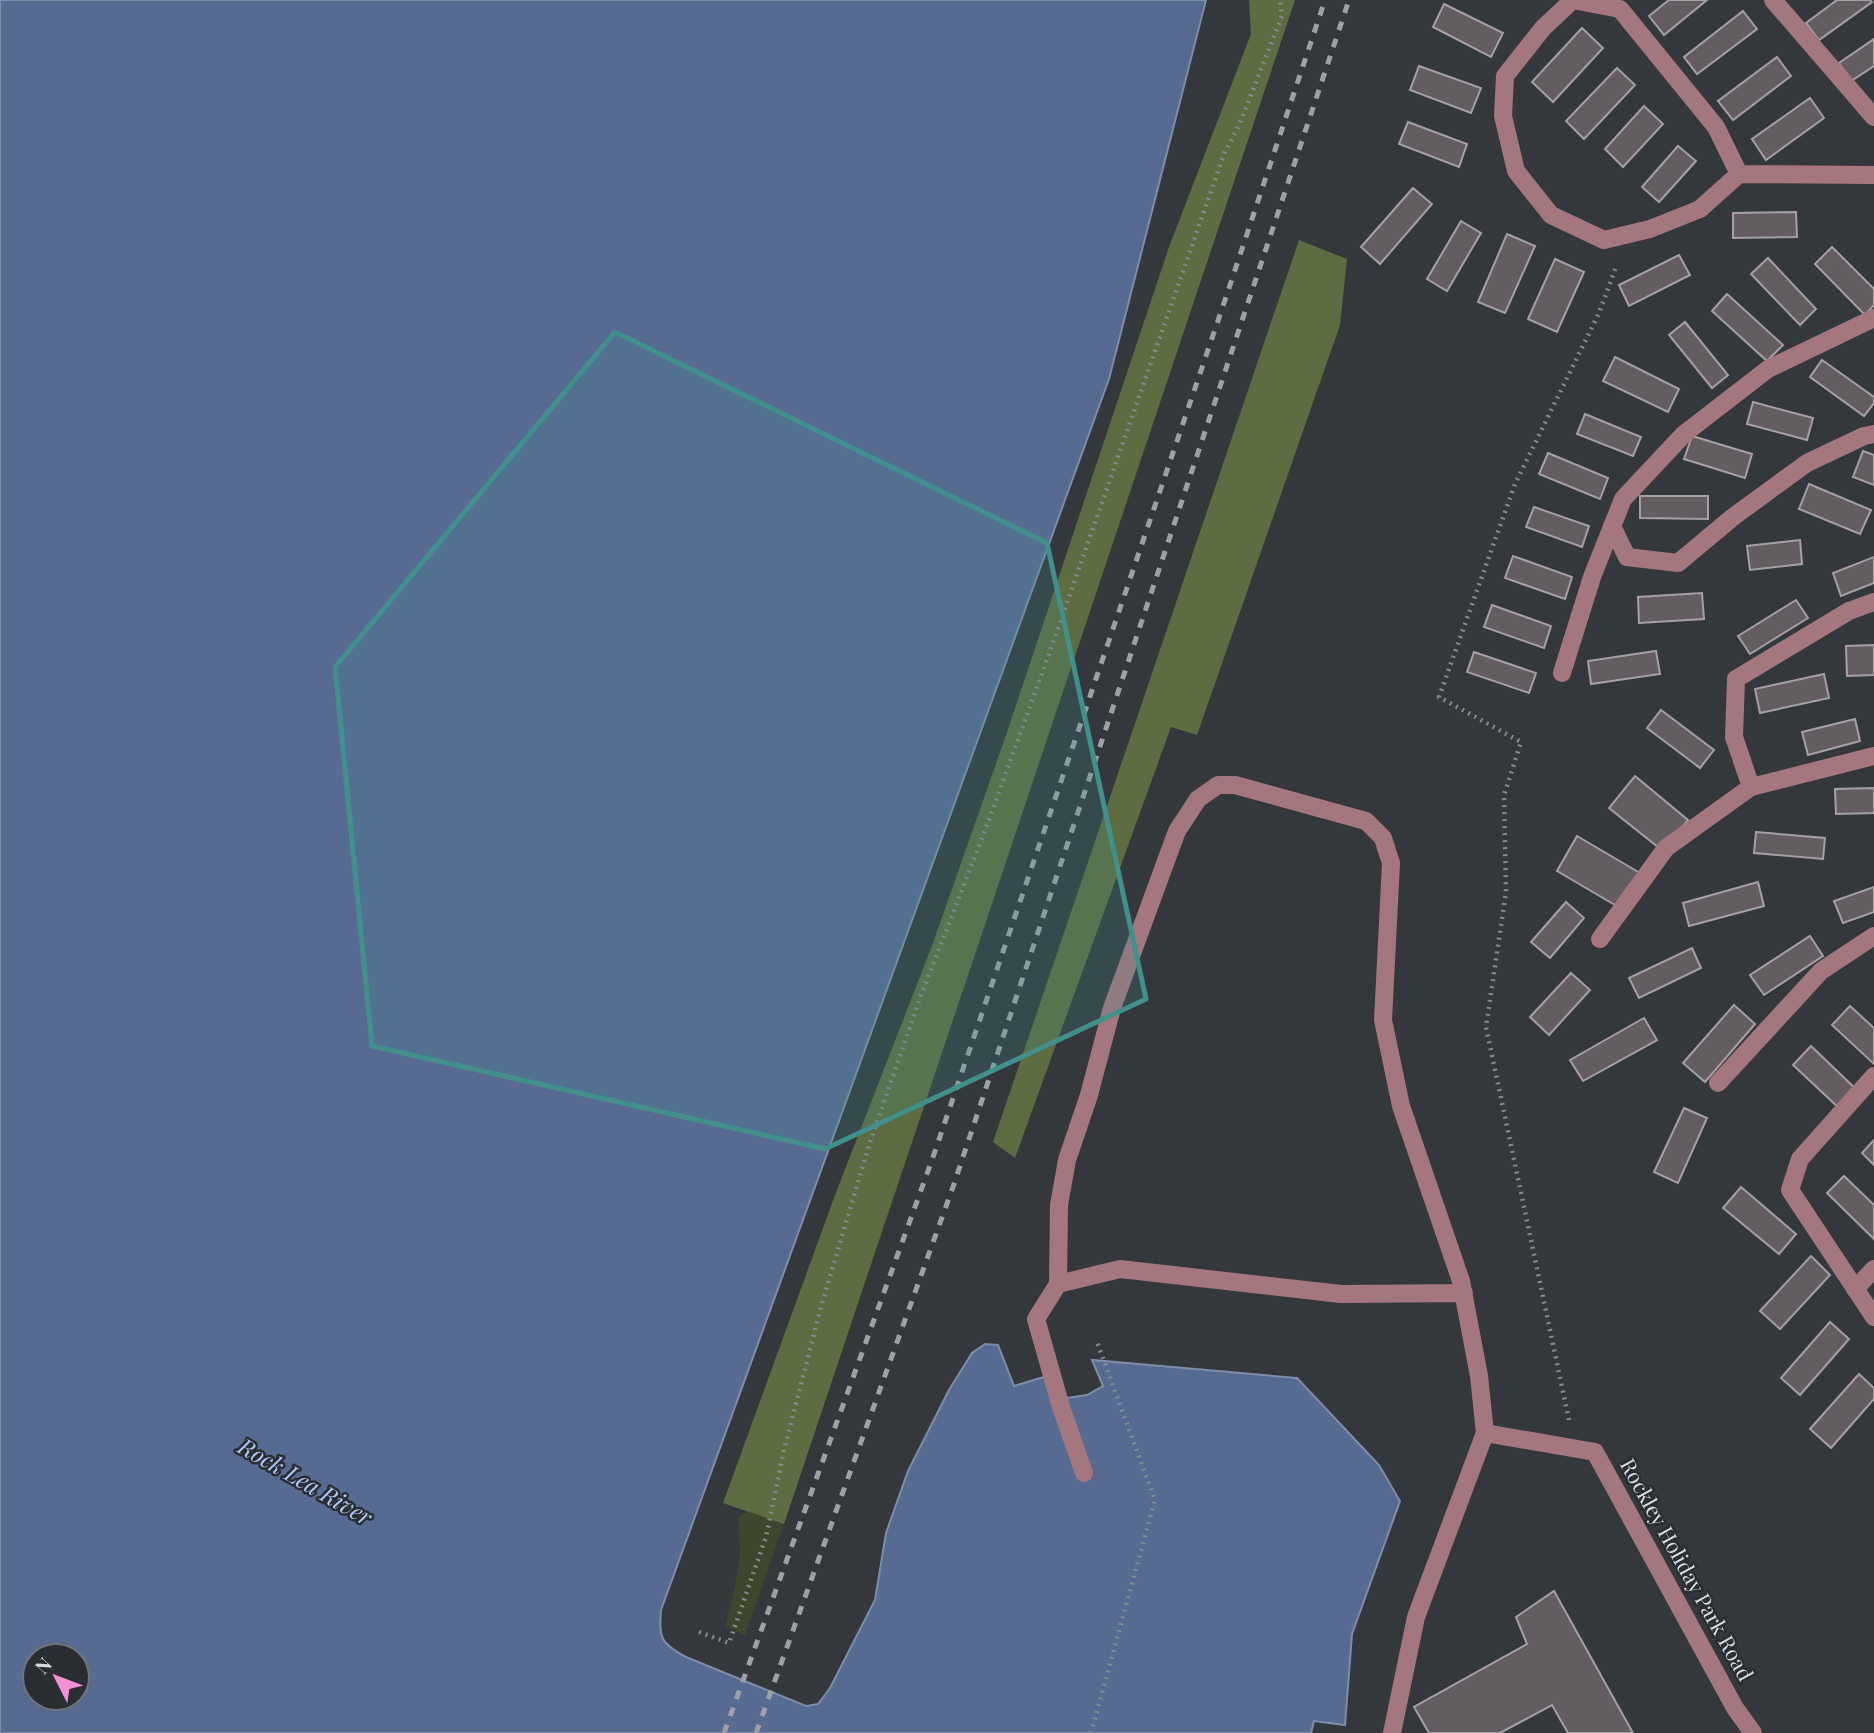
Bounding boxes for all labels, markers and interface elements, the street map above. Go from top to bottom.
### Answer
water label: Rock Lea River [232,1429,379,1532]
street label: Rockley Holiday Park Road [1615,1453,1761,1685]
north arrow [21,1642,91,1712]
text: N [28,1651,57,1679]

